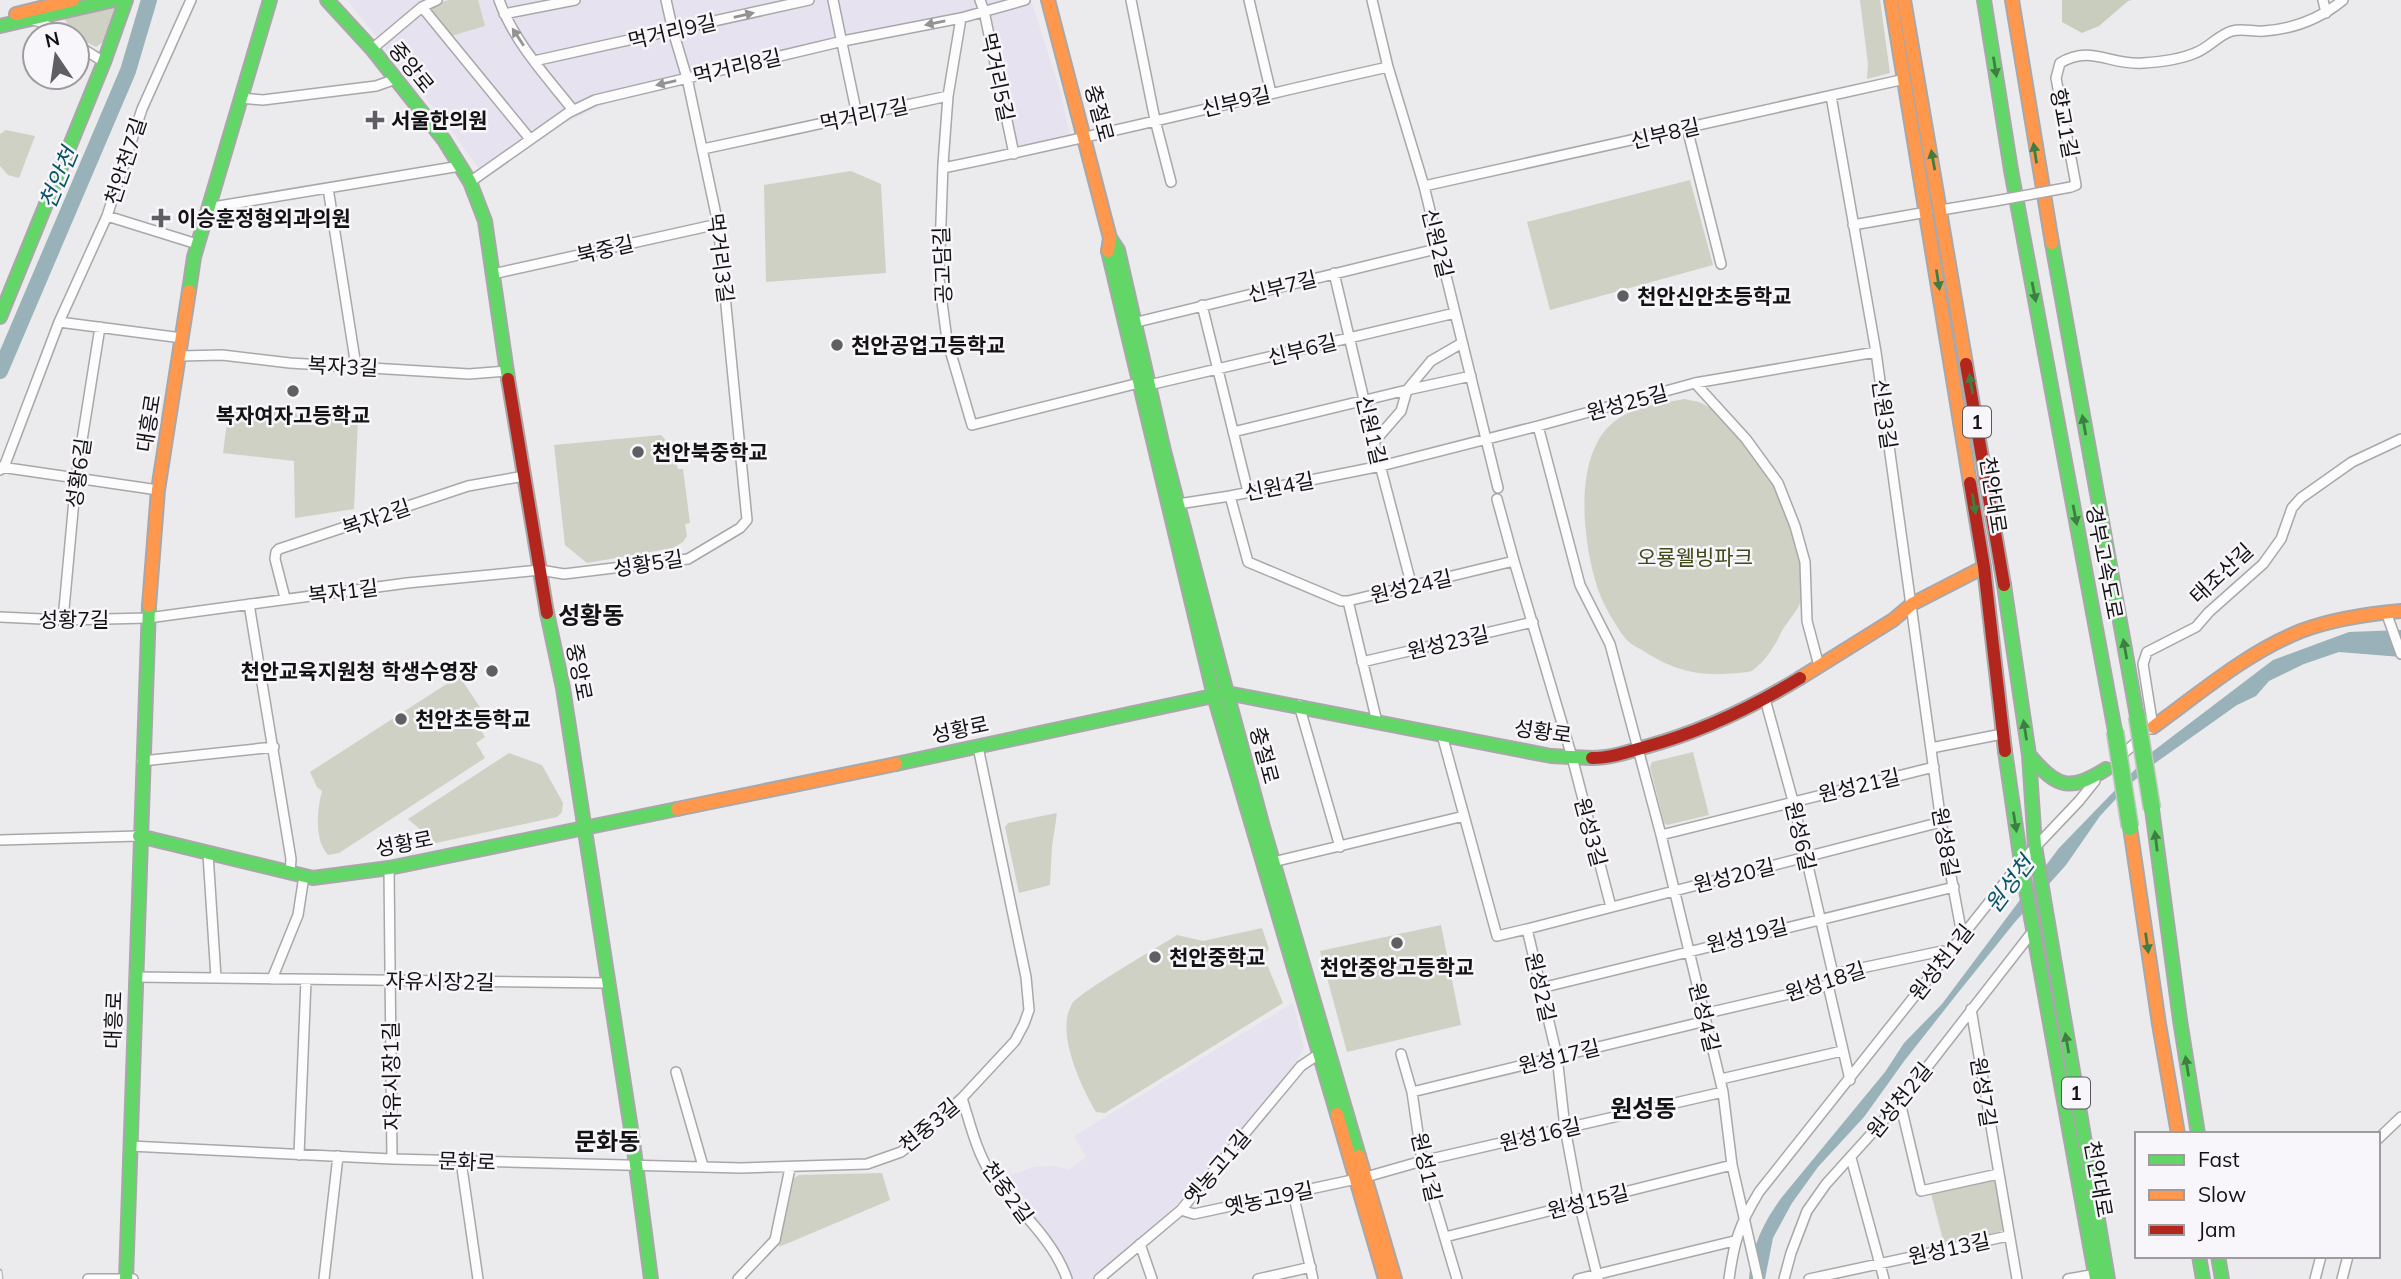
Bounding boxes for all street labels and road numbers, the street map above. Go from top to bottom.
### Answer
street label: 먹거리9길 [625,8,719,54]
street label: 먹거리5길 [976,30,1020,124]
street label: 중앙로 [384,36,440,98]
street label: 먹거리8길 [690,43,784,89]
street label: 신부9길 [1199,80,1273,122]
street label: 충절로 [1080,82,1120,144]
street label: 향교1길 [2046,86,2084,160]
street label: 먹거리7길 [817,92,911,136]
street label: 신부8길 [1628,112,1702,154]
street label: 천안천7길 [99,114,151,208]
street label: 신원2길 [1417,206,1459,280]
street label: 먹거리3길 [703,212,739,304]
street label: 공고담길 [928,226,956,304]
street label: 북중길 [574,230,636,268]
street label: 신부7길 [1245,265,1319,307]
street label: 신부6길 [1265,328,1339,370]
street label: 복자3길 [307,351,379,381]
street label: 신원3길 [1867,377,1903,451]
street label: 원성25길 [1583,379,1671,425]
street label: 대흥로 [131,392,165,454]
street label: 신원1길 [1351,393,1393,467]
road number: 1 [1963,406,1991,438]
street label: 성황6길 [60,436,96,510]
street label: 천안대로 [1975,455,2013,535]
street label: 신원4길 [1242,467,1316,505]
street label: 복자2길 [338,493,414,541]
street label: 경부고속도로 [2081,503,2129,621]
street label: 태조산길 [2184,537,2258,609]
street label: 성황5길 [611,545,685,581]
street label: 원성24길 [1368,564,1454,608]
street label: 복자1길 [306,574,380,608]
street label: 성황7길 [39,606,109,632]
street label: 원성23길 [1405,620,1491,664]
street label: 중앙로 [562,641,598,703]
street label: 성황로 [929,710,991,748]
street label: 성황로 [1512,714,1574,748]
street label: 충절로 [1245,724,1285,786]
street label: 원성21길 [1816,763,1902,807]
street label: 원성3길 [1569,795,1613,869]
street label: 원성6길 [1780,799,1822,873]
street label: 원성8길 [1927,805,1965,879]
street label: 성황로 [373,825,435,861]
street label: 원성20길 [1691,852,1777,898]
street label: 원성19길 [1704,912,1790,958]
street label: 원성천1길 [1903,919,1979,1005]
street label: 원성2길 [1520,950,1562,1024]
street label: 원성18길 [1781,956,1869,1006]
street label: 자유시장2길 [385,967,495,995]
street label: 원성4길 [1684,980,1726,1054]
street label: 대흥로 [99,991,127,1049]
street label: 자유시장1길 [377,1021,405,1131]
street label: 원성17길 [1516,1033,1602,1079]
street label: 원성7길 [1966,1055,2002,1129]
street label: 원성천2길 [1861,1057,1937,1143]
road number: 1 [2062,1078,2090,1108]
street label: 천중3길 [894,1092,964,1158]
street label: 원성16길 [1497,1112,1583,1156]
street label: 옛농고1길 [1178,1124,1256,1210]
street label: 원성1길 [1406,1130,1448,1204]
street label: 천안대로 [2079,1139,2119,1219]
street label: 문화로 [438,1147,496,1175]
street label: 천중2길 [977,1156,1039,1228]
street label: 옛농고9길 [1222,1176,1316,1220]
street label: 원성15길 [1545,1178,1631,1224]
street label: 원성13길 [1906,1227,1992,1269]

